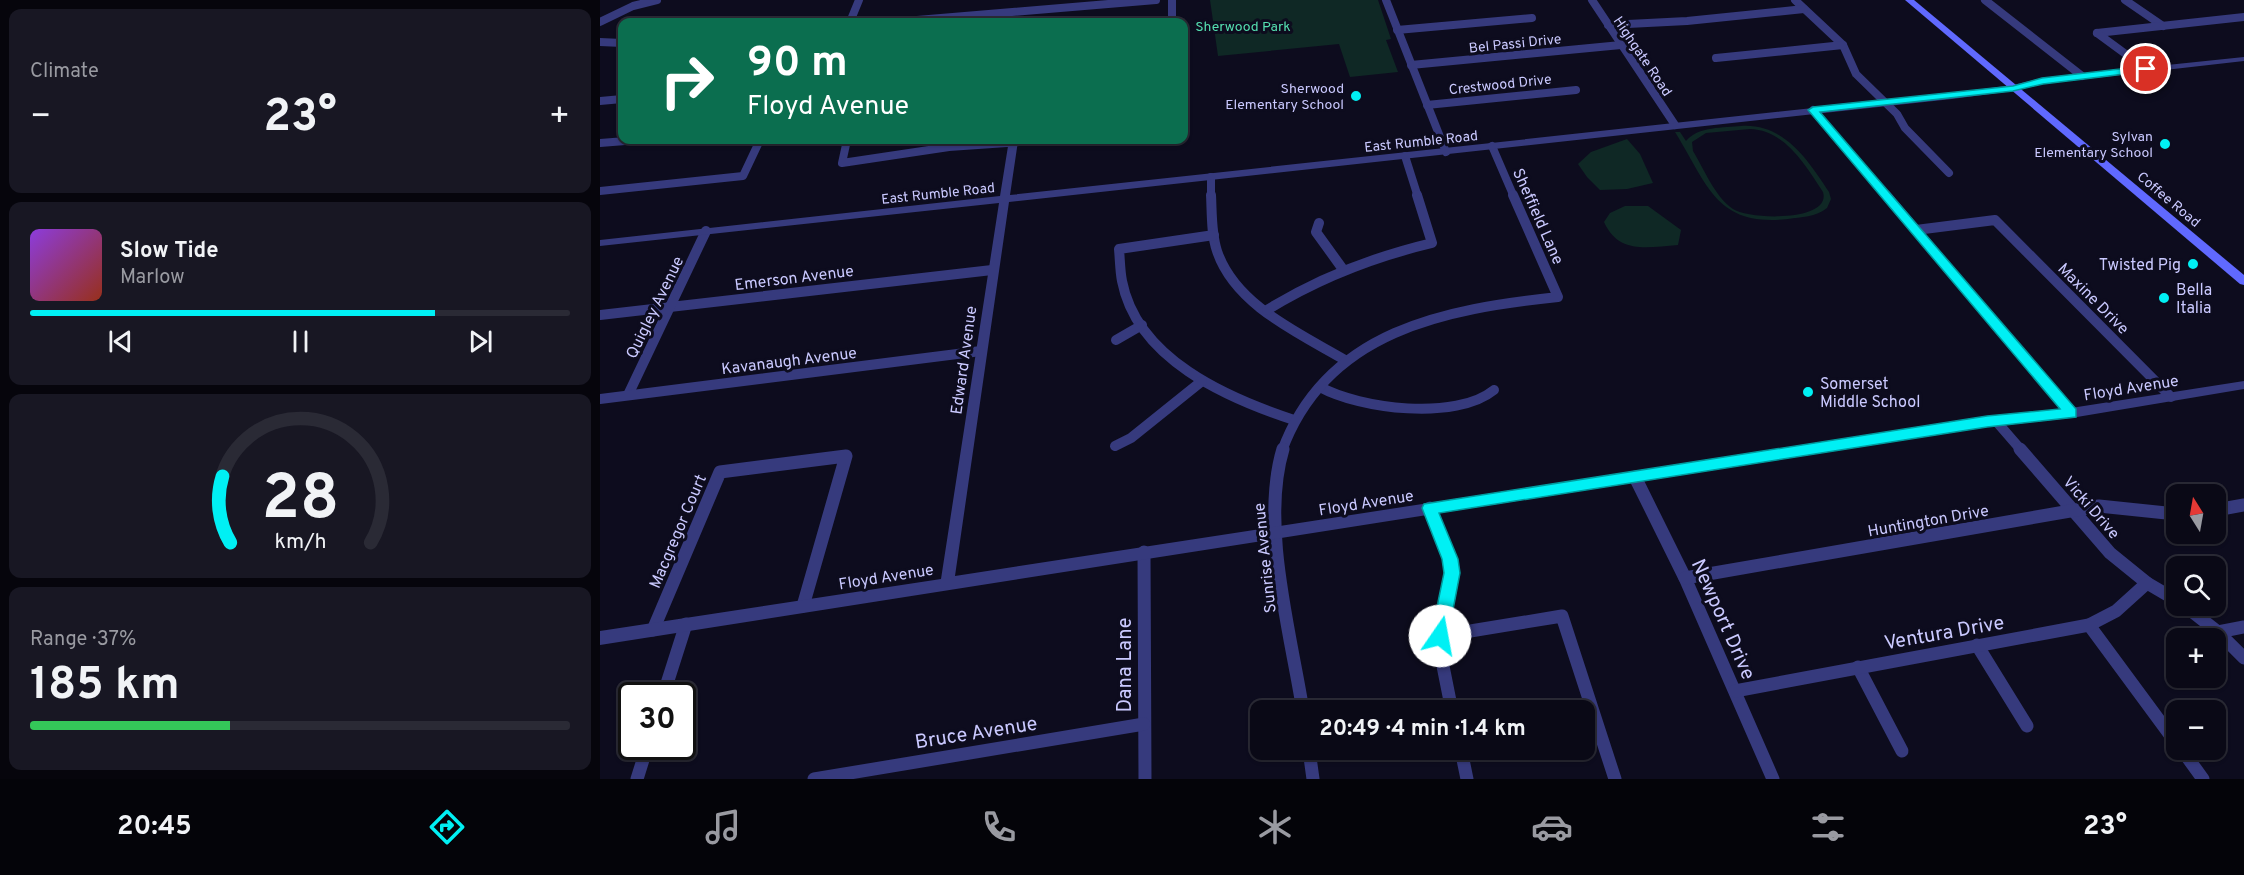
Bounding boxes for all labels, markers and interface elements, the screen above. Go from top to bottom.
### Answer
street label: Highgate Road [1609,14,1675,100]
park label: Sherwood Park [1195,19,1291,36]
street label: Bel Passi Drive [1468,31,1562,58]
text: 90 m [747,38,848,91]
icon: right [648,42,726,120]
pin [2120,43,2171,94]
icon: arrive [2129,52,2162,85]
text: Climate [30,59,99,85]
street label: Crestwood Drive [1448,72,1552,99]
place label: Sherwood Elementary School [1225,81,1344,114]
marker: Sherwood Elementary School [1349,89,1363,103]
text: 23° [263,90,337,147]
text: Floyd Avenue [747,90,909,124]
text: − [30,97,51,139]
text: + [549,97,570,139]
street label: East Rumble Road [1363,128,1479,157]
place label: Sylvan Elementary School [2034,129,2153,162]
marker: Sylvan Elementary School [2158,137,2172,151]
street label: Sheffield Lane [1507,166,1567,268]
street label: Coffee Road [2133,169,2203,232]
street label: East Rumble Road [880,180,996,209]
text: Slow Tide [120,238,219,265]
street label: Quigley Avenue [622,253,689,362]
place label: Twisted Pig [2099,256,2181,276]
marker: Twisted Pig [2186,257,2200,271]
street label: Maxine Drive [2053,259,2133,339]
street label: Emerson Avenue [734,262,855,296]
text: Marlow [120,265,184,291]
place label: Bella Italia [2176,281,2212,319]
marker: Bella Italia [2157,291,2171,305]
street label: Edward Avenue [947,305,982,416]
icon: previous [104,325,137,358]
icon: pause [284,325,317,358]
icon: next [464,325,497,358]
street label: Kavanaugh Avenue [720,344,858,380]
street label: Floyd Avenue [2082,372,2180,406]
place label: Somerset Middle School [1820,375,1920,413]
marker: Somerset Middle School [1801,385,1815,399]
text: 28 [261,462,339,541]
street label: Macgregor Court [646,472,712,592]
street label: Vicki Drive [2058,473,2123,544]
north arrow [2166,484,2226,544]
map controls [2166,484,2226,760]
street label: Floyd Avenue [1317,487,1415,521]
street label: Huntington Drive [1866,501,1990,542]
street label: Sunrise Avenue [1250,502,1282,614]
text: km/h [274,529,326,556]
street label: Newport Drive [1684,555,1760,684]
button: search [2166,556,2226,616]
street label: Floyd Avenue [837,561,935,595]
position arrow [1408,604,1472,668]
street label: Ventura Drive [1882,611,2006,657]
street label: Dana Lane [1113,618,1139,712]
text: Range · 37% [30,627,136,653]
button: + [2166,628,2226,688]
text: 185 km [30,658,180,715]
speed limit sign: 30 [618,682,696,760]
button: − [2166,700,2226,760]
street label: Bruce Avenue [913,711,1039,756]
text: 20:49 · 4 min · 1.4 km [1319,716,1526,743]
icon: directions [426,806,468,848]
icon: music [702,806,744,848]
icon: phone [978,806,1020,848]
icon: climate [1254,806,1296,848]
icon: car [1531,806,1573,848]
icon: filters [1807,806,1849,848]
text: 20:45 [117,810,192,844]
text: 23° [2083,810,2127,844]

